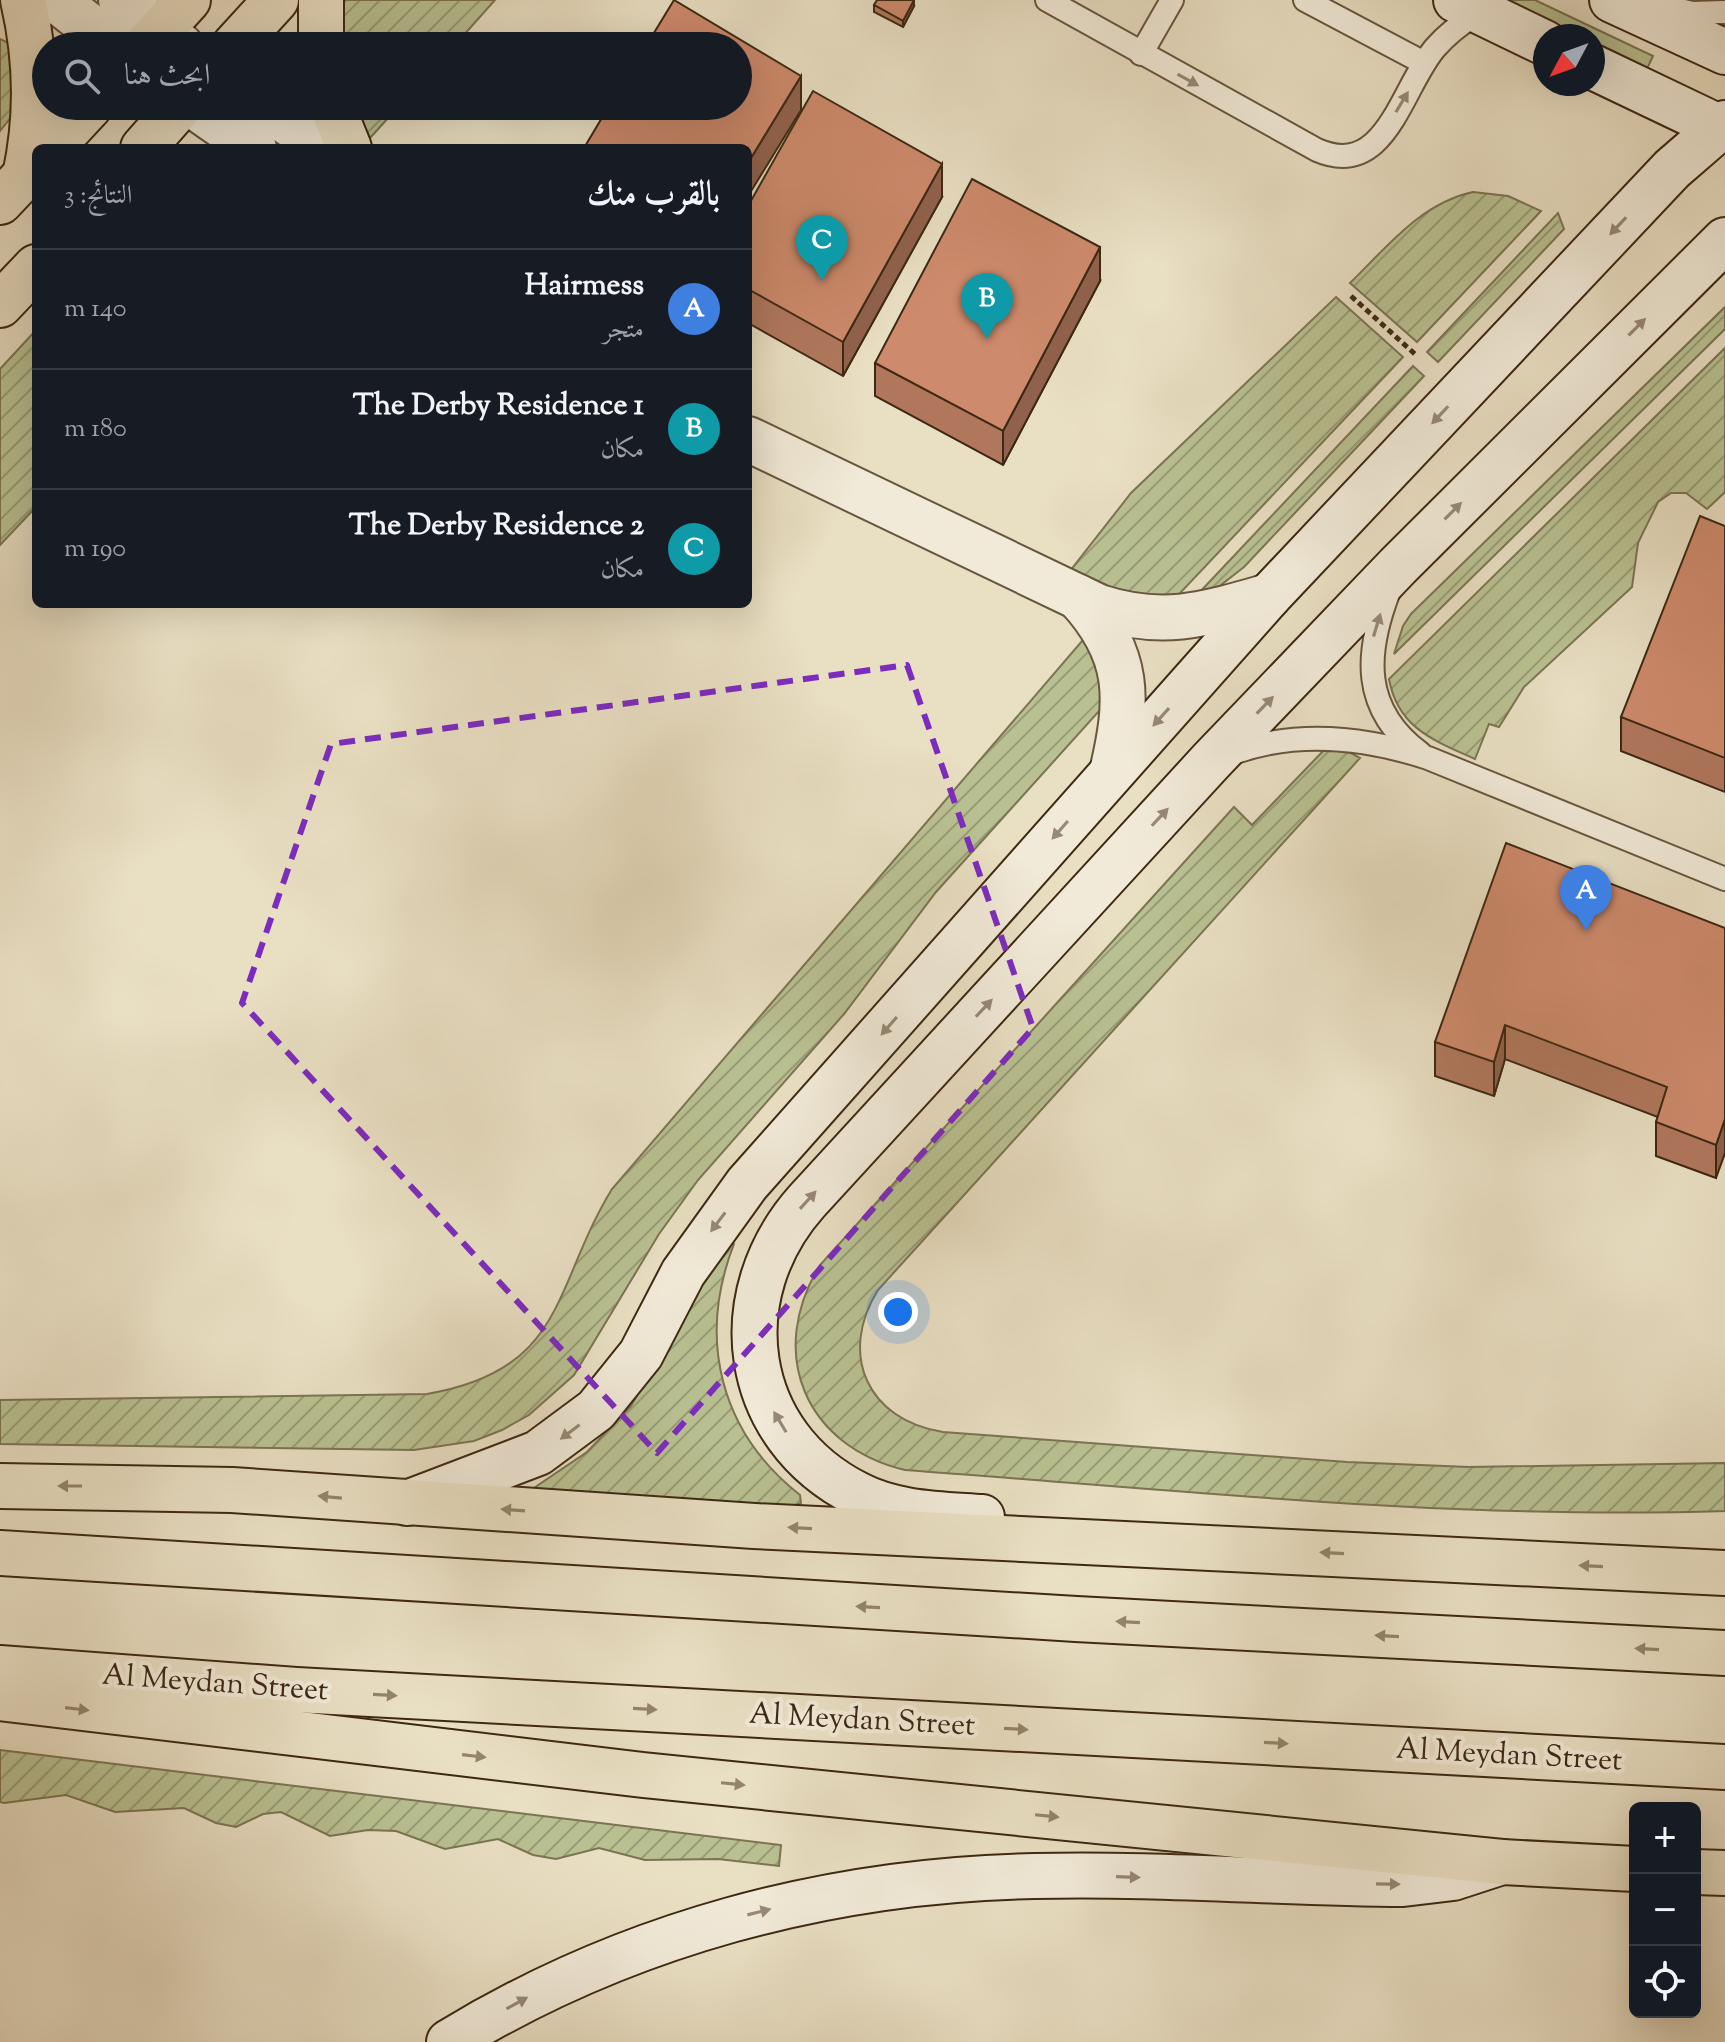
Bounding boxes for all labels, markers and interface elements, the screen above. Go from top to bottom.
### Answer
north arrow [1533,24,1605,96]
search box [32,32,752,120]
icon: search [60,54,104,98]
text: ابحث هنا [124,55,210,98]
one-way arrow [1177,73,1200,86]
one-way arrow [1394,91,1408,113]
text: بالقرب منك [587,171,720,220]
text: النتائج: 3 [64,178,132,215]
pin: C [796,215,848,281]
one-way arrow [1610,216,1628,235]
text: Hairmess [525,265,644,308]
pin: B [961,273,1013,339]
text: 140 m [64,291,127,328]
text: A [683,291,705,328]
text: متجر [603,312,644,349]
one-way arrow [1627,318,1646,337]
text: The Derby Residence 1 [353,385,644,428]
one-way arrow [1431,405,1449,424]
text: 180 m [64,411,127,448]
text: B [686,411,702,448]
text: مكان [600,432,644,469]
one-way arrow [1443,502,1462,521]
text: The Derby Residence 2 [349,505,644,548]
text: 190 m [64,531,126,568]
text: C [684,531,705,568]
text: مكان [600,552,644,589]
one-way arrow [1371,613,1384,637]
one-way arrow [1255,696,1273,715]
one-way arrow [1152,707,1170,726]
one-way arrow [1150,807,1168,826]
one-way arrow [1052,820,1069,840]
pin: A [1560,865,1612,931]
one-way arrow [974,999,992,1018]
one-way arrow [880,1016,898,1035]
one-way arrow [799,1191,817,1210]
one-way arrow [711,1211,726,1232]
your location [878,1292,918,1332]
one-way arrow [773,1411,787,1433]
one-way arrow [559,1424,580,1439]
one-way arrow [57,1480,82,1492]
one-way arrow [317,1490,342,1503]
one-way arrow [500,1504,525,1517]
one-way arrow [787,1521,812,1534]
one-way arrow [1319,1546,1344,1559]
one-way arrow [1578,1559,1603,1572]
one-way arrow [855,1600,880,1613]
one-way arrow [1115,1615,1140,1628]
one-way arrow [1374,1629,1399,1642]
one-way arrow [1634,1642,1659,1655]
street label: Al Meydan Street [101,1655,329,1713]
one-way arrow [373,1689,398,1702]
street label: Al Meydan Street [748,1694,976,1748]
one-way arrow [65,1703,90,1716]
one-way arrow [633,1703,658,1716]
one-way arrow [1004,1723,1029,1736]
street label: Al Meydan Street [1395,1729,1623,1783]
one-way arrow [1264,1737,1289,1750]
one-way arrow [462,1749,487,1762]
one-way arrow [721,1778,746,1791]
map controls [1629,1802,1701,2018]
button: + [1629,1802,1701,1874]
one-way arrow [1035,1810,1060,1823]
one-way arrow [1116,1871,1141,1883]
button: − [1629,1874,1701,1946]
one-way arrow [1376,1878,1401,1890]
one-way arrow [747,1905,772,1918]
button: locate [1629,1946,1701,2018]
one-way arrow [505,1997,528,2010]

